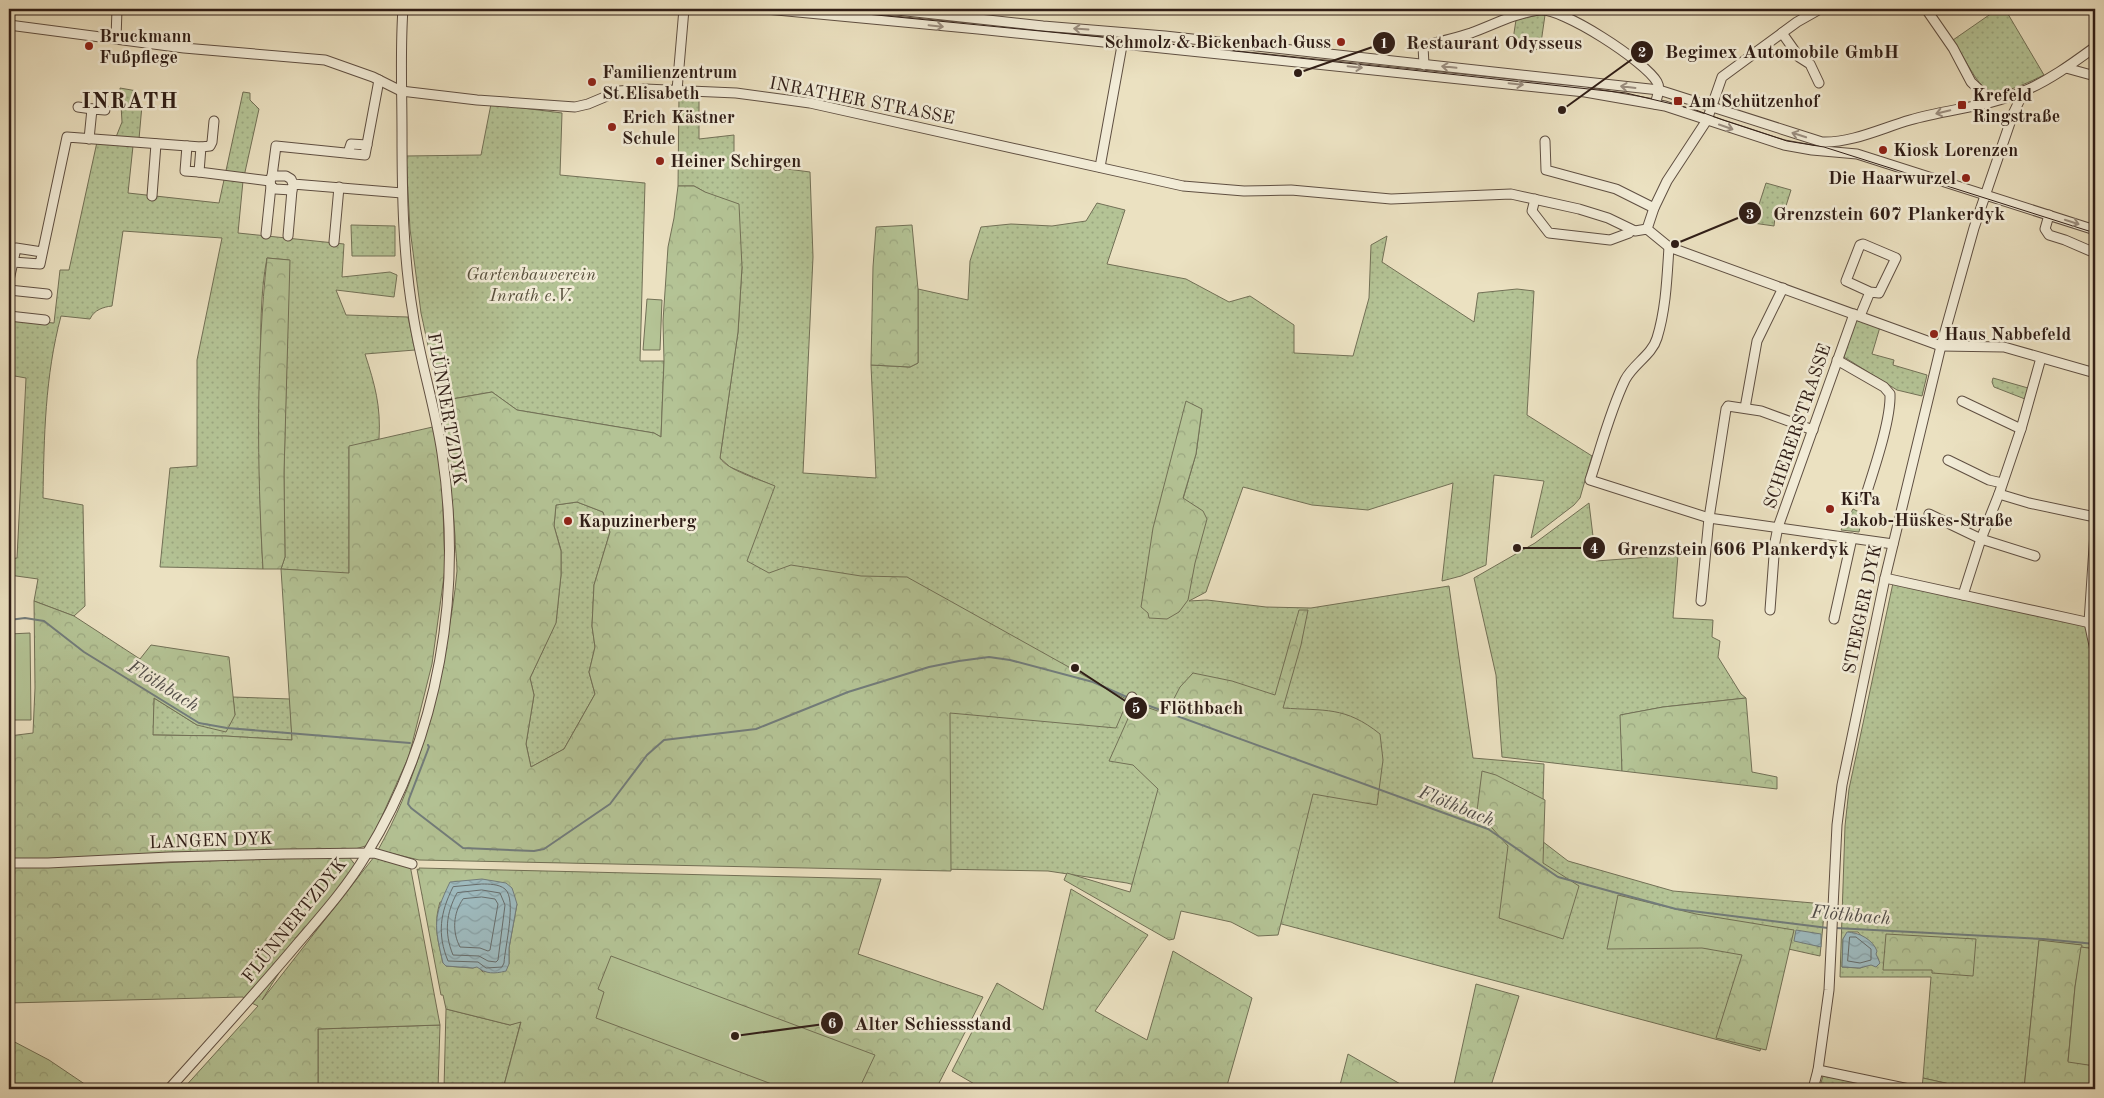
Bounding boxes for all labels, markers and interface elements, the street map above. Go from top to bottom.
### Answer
one-way arrow [928,21,944,31]
one-way arrow [1074,24,1090,34]
callout: Restaurant Odysseus [1371,26,1593,60]
place label: Bruckmann Fußpflege [99,28,192,67]
place label: Schmolz & Bickenbach Guss [1104,34,1331,52]
text: Restaurant Odysseus [1406,35,1582,54]
callout: Begimex Automobile GmbH [1630,35,1909,69]
marker: Schmolz & Bickenbach Guss [1335,36,1347,48]
text: 1 [1380,37,1388,52]
marker: Bruckmann Fußpflege [83,40,95,52]
text: Begimex Automobile GmbH [1665,44,1899,63]
text: 2 [1638,46,1646,61]
one-way arrow [1346,62,1362,72]
one-way arrow [1441,62,1457,72]
place label: Familienzentrum St.Elisabeth [602,64,737,103]
street label: INRATHER STRASSE [767,74,956,128]
marker: Familienzentrum St.Elisabeth [586,76,598,88]
one-way arrow [1508,79,1524,89]
one-way arrow [1620,81,1636,91]
place label: Krefeld Ringstraße [1972,87,2060,126]
district label: INRATH [81,91,179,113]
place label: Am Schützenhof [1688,93,1821,111]
marker: Am Schützenhof [1672,95,1684,107]
marker: Krefeld Ringstraße [1956,99,1968,111]
one-way arrow [1935,108,1951,117]
place label: Erich Kästner Schule [622,109,735,148]
marker: Erich Kästner Schule [606,121,618,133]
one-way arrow [1718,122,1734,132]
one-way arrow [1791,130,1807,139]
place label: Kiosk Lorenzen [1893,142,2018,160]
marker: Kiosk Lorenzen [1877,144,1889,156]
place label: Heiner Schirgen [670,153,801,171]
marker: Heiner Schirgen [654,155,666,167]
place label: Die Haarwurzel [1828,170,1956,188]
marker: Die Haarwurzel [1960,172,1972,184]
callout: Grenzstein 607 Plankerdyk [1738,196,2015,230]
text: Grenzstein 607 Plankerdyk [1773,206,2005,225]
text: 3 [1746,208,1754,223]
one-way arrow [2064,218,2080,228]
park label: Gartenbauverein Inrath e.V. [466,266,596,305]
place label: Haus Nabbefeld [1944,326,2071,344]
marker: Haus Nabbefeld [1928,328,1940,340]
street label: FLÜNNERTZDYK [424,331,472,487]
street label: SCHERERSTRASSE [1761,341,1835,511]
place label: KiTa Jakob-Hüskes-Straße [1840,491,2013,530]
marker: KiTa Jakob-Hüskes-Straße [1824,503,1836,515]
place label: Kapuzinerberg [578,513,696,531]
marker: Kapuzinerberg [562,515,574,527]
callout: Grenzstein 606 Plankerdyk [1582,531,1859,565]
text: Grenzstein 606 Plankerdyk [1617,541,1849,560]
text: 4 [1590,542,1598,557]
street label: STEEGER DYK [1840,543,1886,676]
water label: Flöthbach [123,657,202,717]
callout: Flöthbach [1124,691,1254,725]
text: Flöthbach [1159,700,1244,719]
text: 5 [1132,702,1140,717]
water label: Flöthbach [1414,783,1497,831]
street label: LANGEN DYK [149,830,273,852]
street label: FLÜNNERTZDYK [236,852,350,986]
water label: Flöthbach [1809,903,1892,929]
callout: Alter Schiessstand [820,1006,1022,1040]
text: Alter Schiessstand [854,1016,1012,1035]
text: 6 [828,1017,837,1032]

